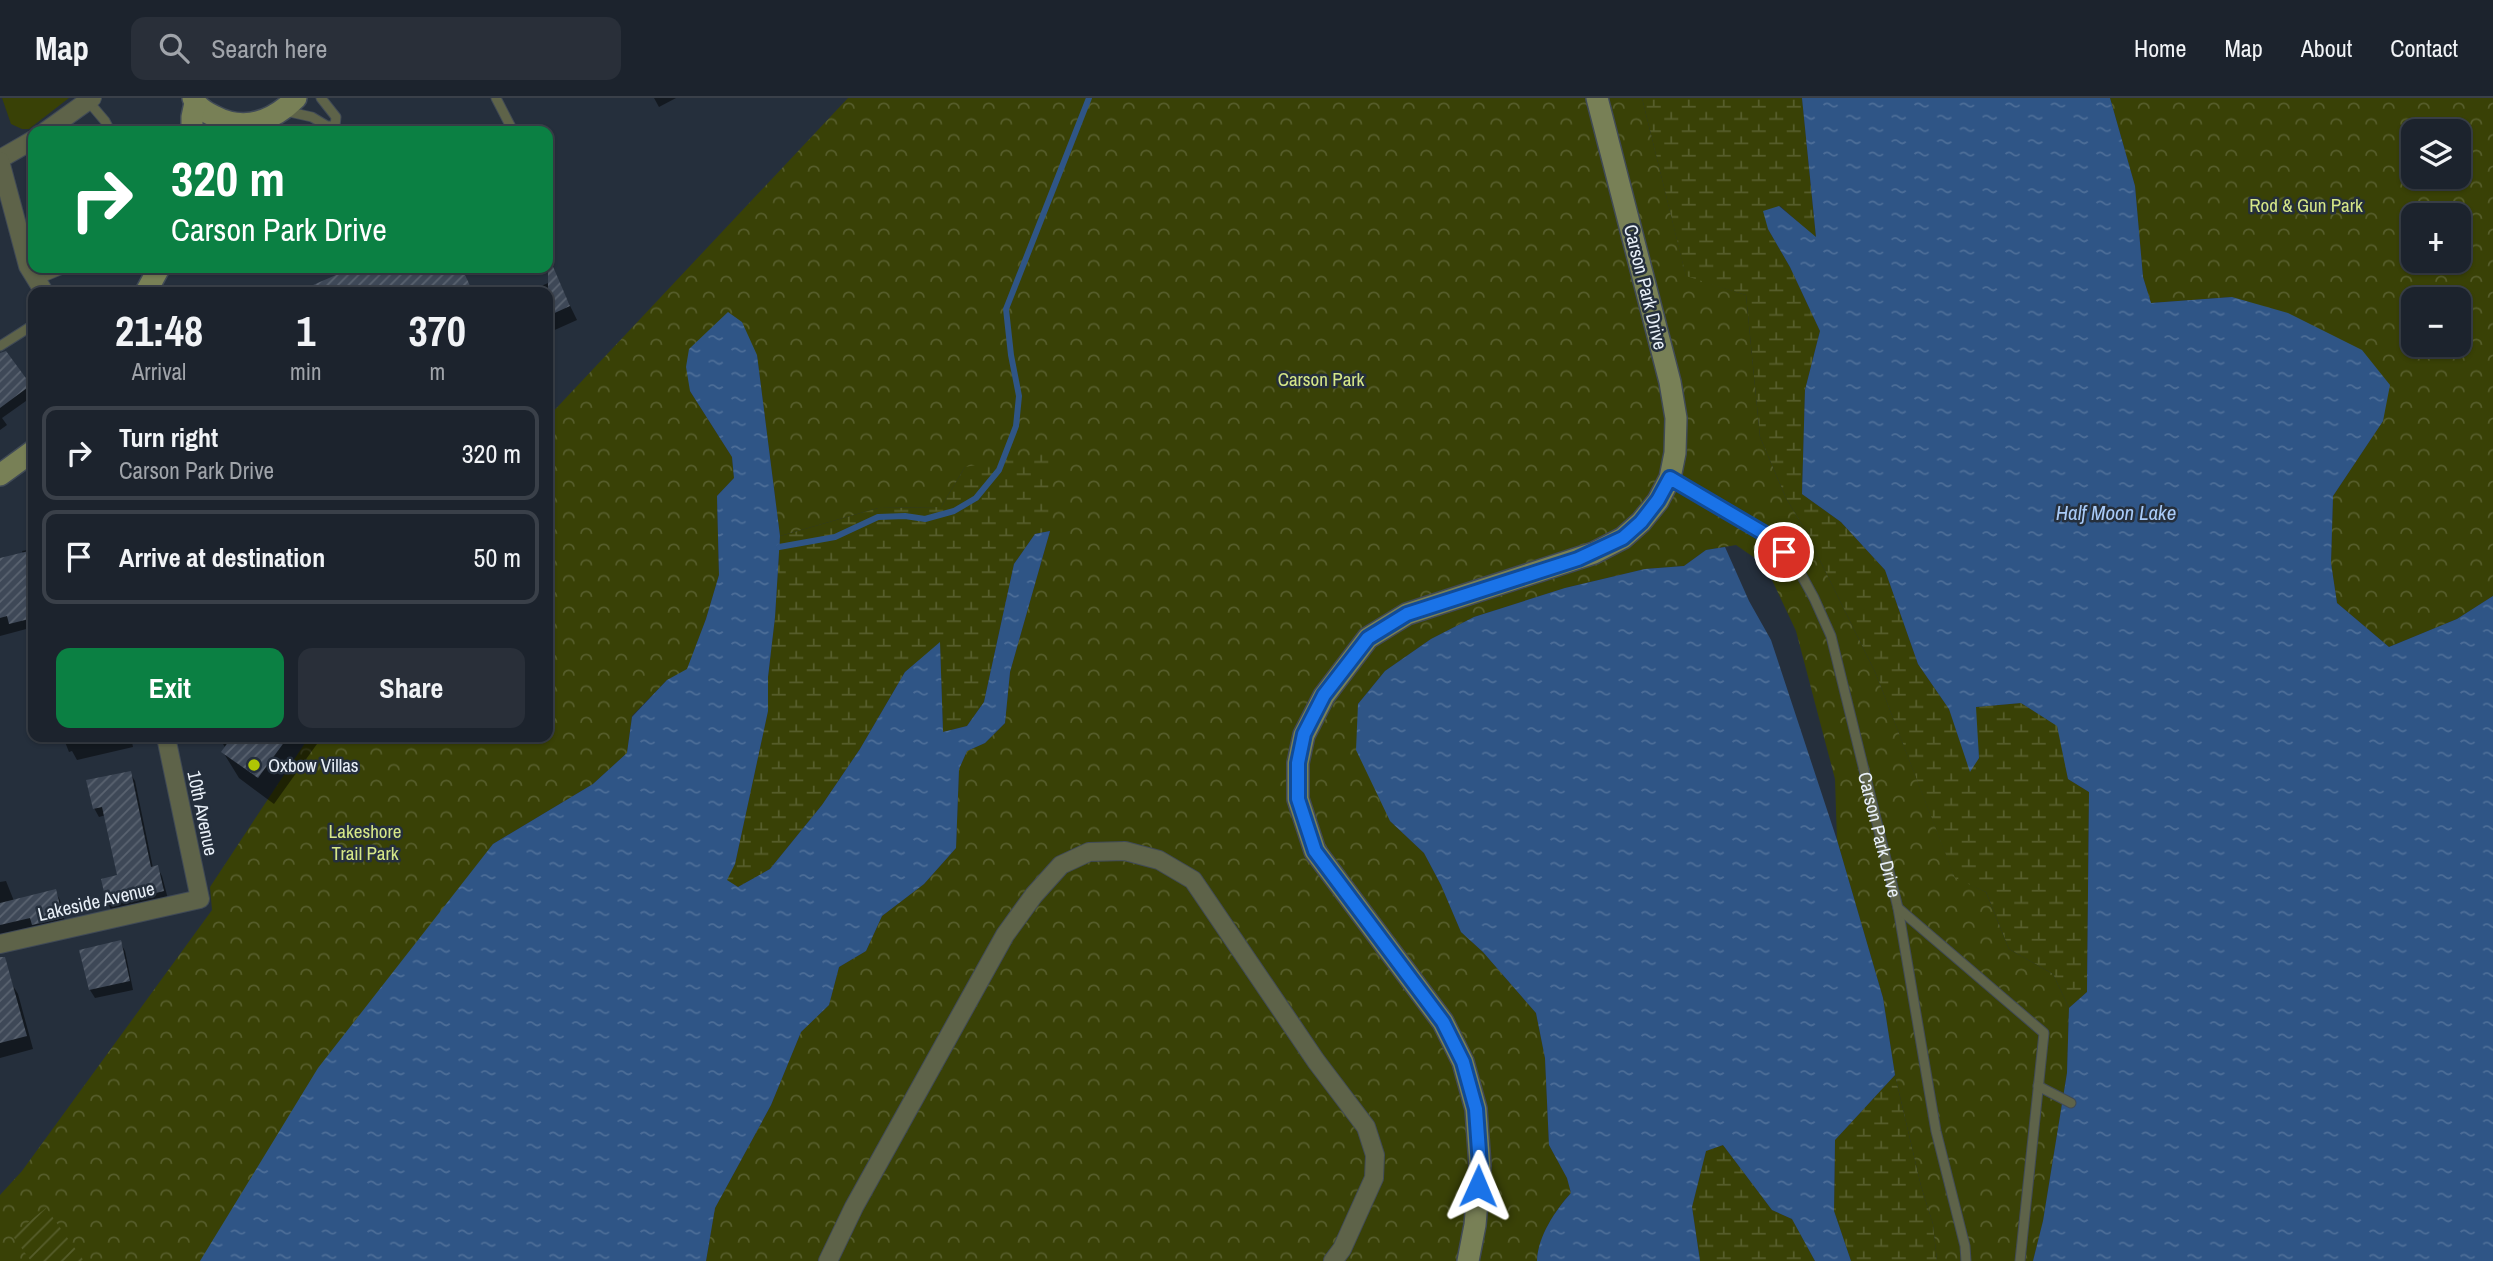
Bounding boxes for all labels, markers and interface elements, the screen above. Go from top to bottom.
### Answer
search box [131,17,621,80]
text: Map [35,26,89,70]
icon: search [155,29,193,67]
text: Search here [211,31,327,66]
text: Home [2134,32,2186,64]
text: Map [2224,32,2263,64]
text: About [2301,32,2352,64]
text: Contact [2390,32,2458,64]
map controls [2401,119,2471,357]
button: layers [2401,119,2471,189]
text: 320 m [171,145,285,211]
icon: right [56,154,147,245]
park label: Rod & Gun Park [2249,192,2363,218]
button: + [2401,203,2471,273]
text: Carson Park Drive [171,208,387,251]
street label: Carson Park Drive [1618,222,1674,352]
button: − [2401,287,2471,357]
text: 21:48 [115,303,203,359]
text: 1 [296,303,315,359]
text: 370 [409,303,466,359]
text: Arrival [132,356,186,387]
text: min [290,356,322,387]
text: m [429,356,445,387]
park label: Carson Park [1278,366,1364,392]
text: Turn right [119,420,218,455]
icon: right [60,434,98,472]
text: 320 m [462,436,521,471]
text: Carson Park Drive [119,455,274,486]
water label: Half Moon Lake [2056,498,2176,527]
pin [1754,522,1814,582]
icon: arrive [1765,533,1803,571]
icon: arrive [60,538,98,576]
text: Arrive at destination [119,540,325,575]
text: 50 m [474,540,521,575]
button: Exit [56,648,284,728]
button: Share [298,648,525,728]
place label: Oxbow Villas [268,752,359,778]
marker: Oxbow Villas [246,757,262,773]
street label: 10th Avenue [181,768,225,858]
street label: Carson Park Drive [1852,769,1908,900]
park label: Lakeshore Trail Park [329,818,401,866]
street label: Lakeside Avenue [35,875,157,927]
position arrow [1441,1149,1515,1223]

